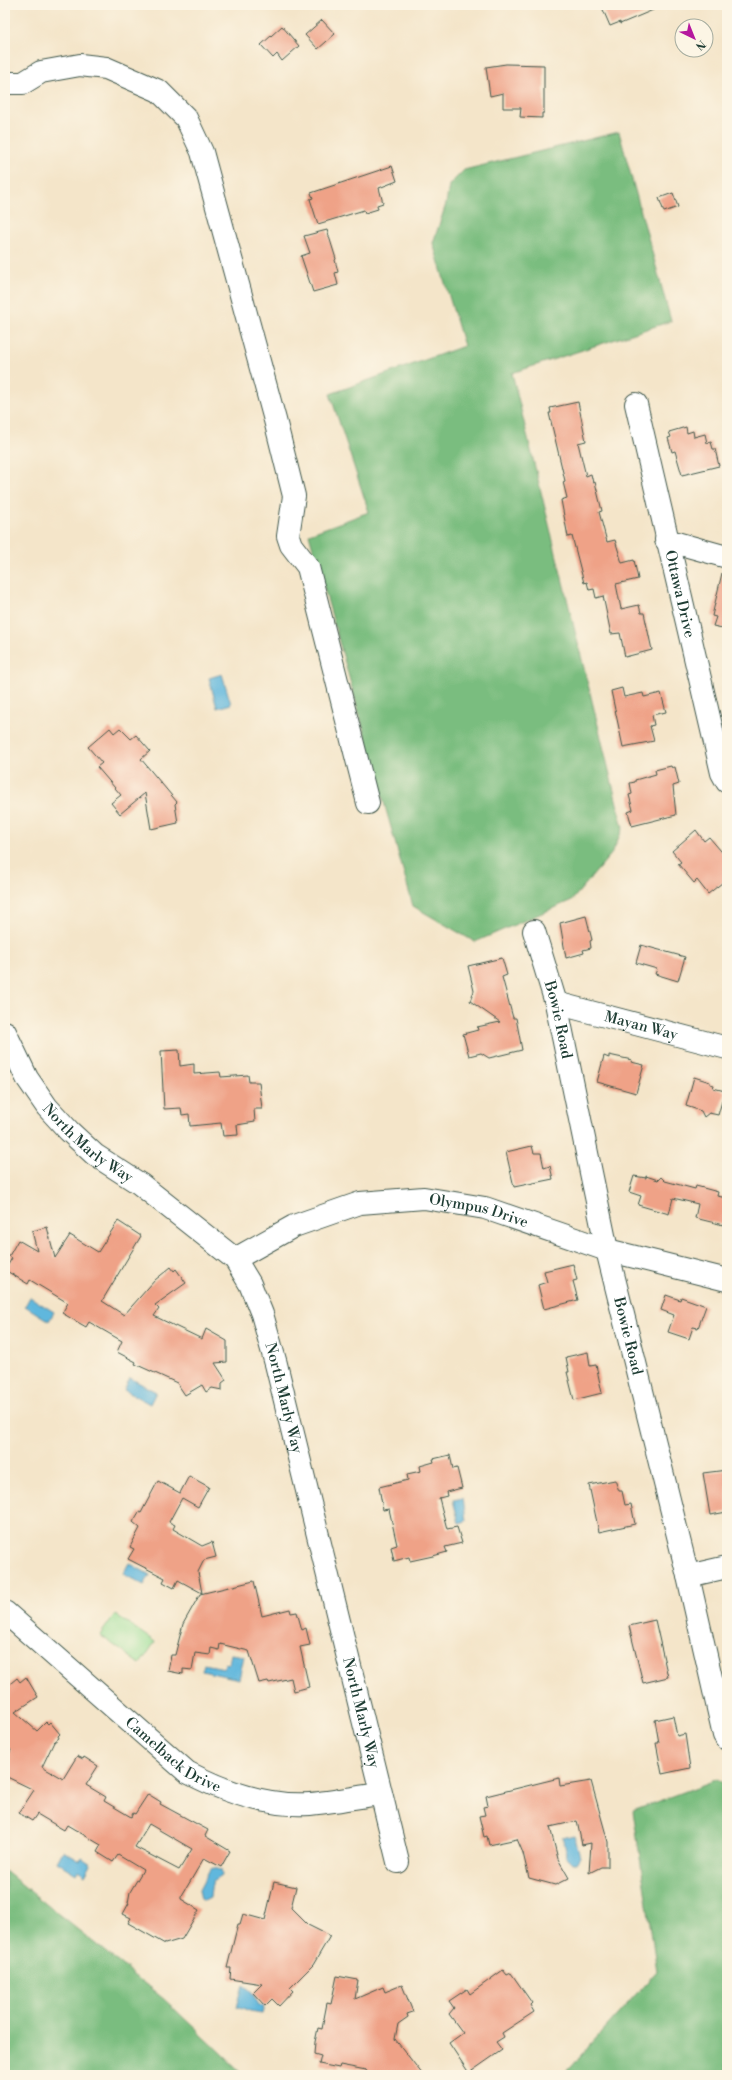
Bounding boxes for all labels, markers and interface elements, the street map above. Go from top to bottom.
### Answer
north arrow [674,18,714,58]
text: N [692,36,708,53]
street label: Ottawa Drive [660,548,699,640]
street label: Bowie Road [539,977,576,1061]
street label: Mayan Way [602,1007,680,1045]
street label: North Marly Way [38,1100,137,1187]
street label: Olympus Drive [428,1190,531,1232]
street label: Bowie Road [609,1294,647,1377]
street label: North Marly Way [260,1341,307,1456]
street label: North Marly Way [338,1655,384,1771]
street label: Camelback Drive [121,1713,224,1797]

